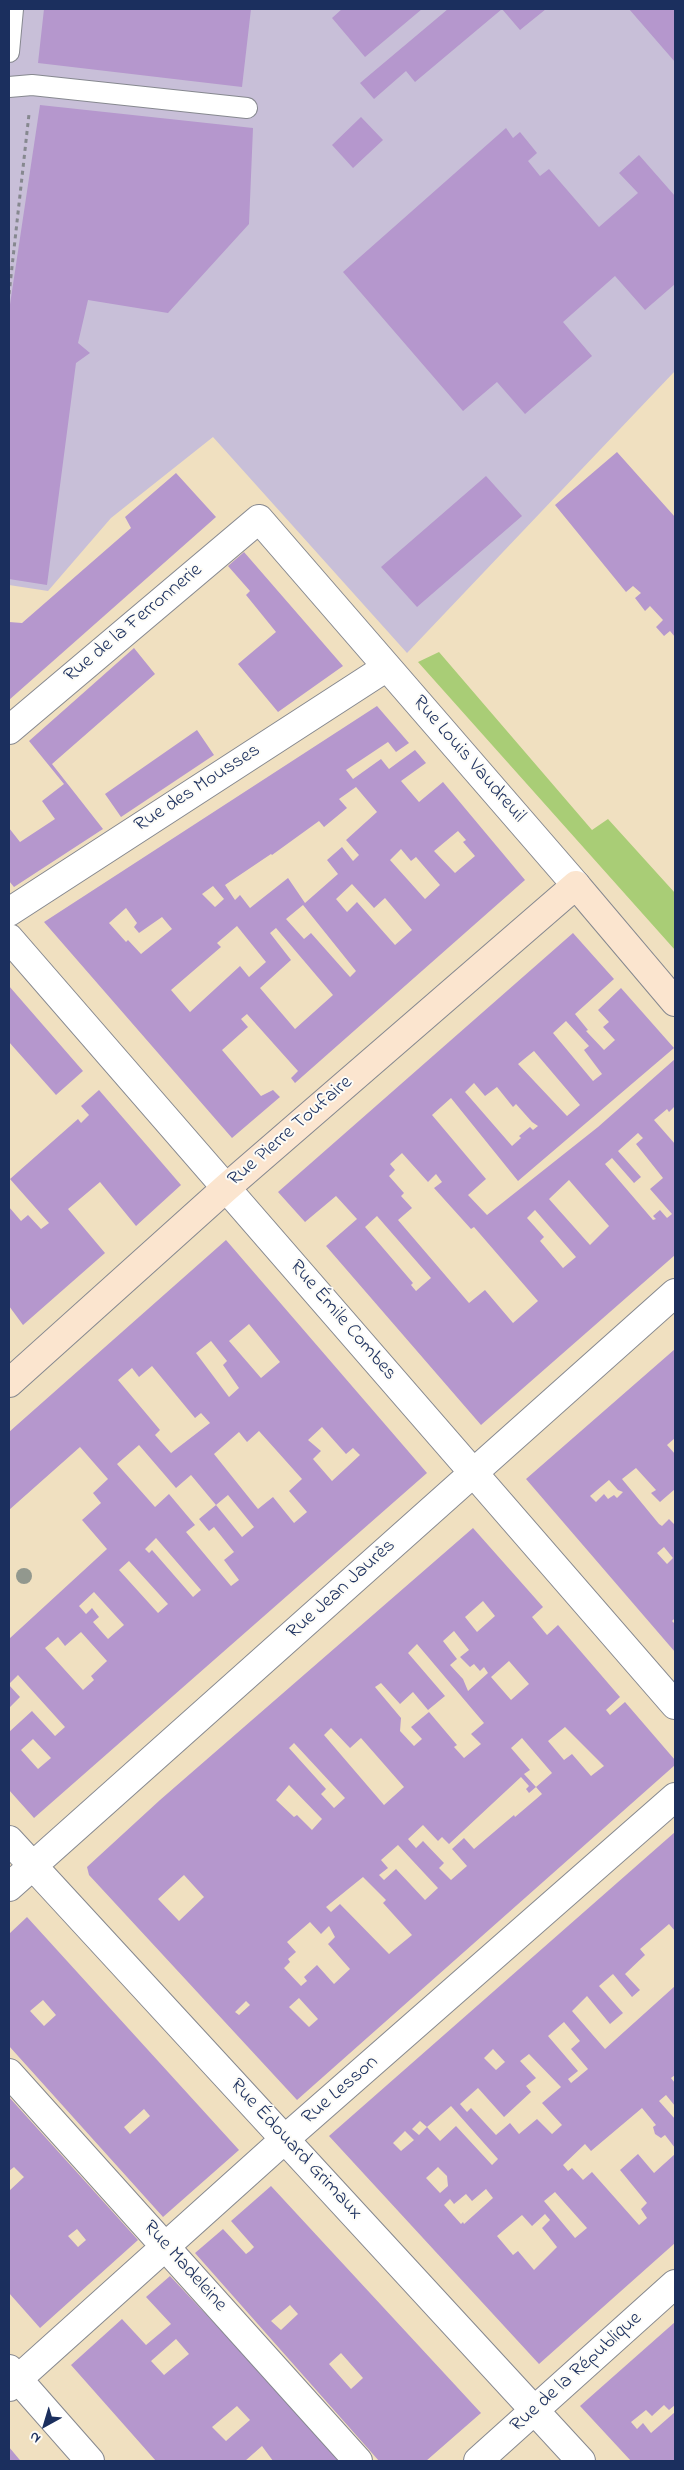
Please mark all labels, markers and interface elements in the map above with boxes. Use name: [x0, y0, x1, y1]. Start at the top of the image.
street label: Rue de la Ferronnerie: [60, 559, 208, 689]
street label: Rue Louis Vaudreuil: [406, 691, 530, 829]
street label: Rue des Mousses: [131, 739, 265, 839]
street label: Rue Pierre Toufaire: [224, 1071, 358, 1193]
street label: Rue Émile Combes: [283, 1256, 401, 1386]
street label: Rue Jean Jaurès: [283, 1535, 401, 1645]
street label: Rue Lesson: [298, 2051, 384, 2131]
street label: Rue Édouard Grimaux: [224, 2075, 366, 2225]
street label: Rue Madeleine: [137, 2217, 231, 2317]
street label: Rue de la République: [506, 2308, 648, 2438]
north arrow: [20, 2400, 70, 2450]
text: N: [25, 2426, 46, 2448]

